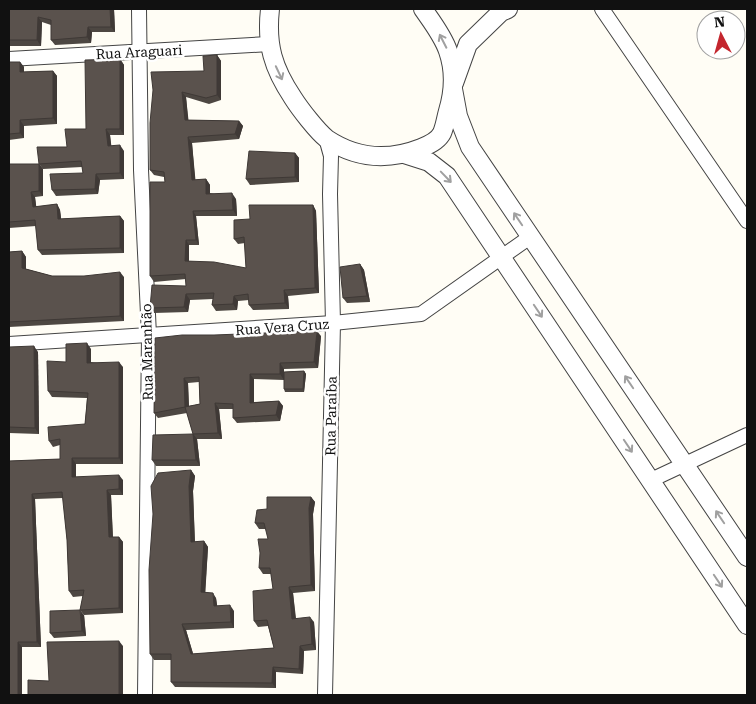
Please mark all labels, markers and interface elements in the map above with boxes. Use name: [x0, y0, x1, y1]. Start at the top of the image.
north arrow: [696, 10, 746, 60]
text: N: [713, 14, 726, 31]
one-way arrow: [438, 34, 447, 49]
street label: Rua Araguari: [95, 42, 183, 62]
one-way arrow: [275, 65, 284, 80]
one-way arrow: [440, 171, 452, 183]
one-way arrow: [513, 212, 523, 226]
street label: Rua Maranhão: [138, 303, 156, 401]
one-way arrow: [533, 303, 543, 317]
street label: Rua Vera Cruz: [235, 316, 330, 338]
one-way arrow: [624, 375, 634, 389]
street label: Rua Paraíba: [322, 376, 340, 456]
one-way arrow: [623, 439, 633, 453]
one-way arrow: [715, 510, 725, 524]
one-way arrow: [713, 574, 723, 588]

